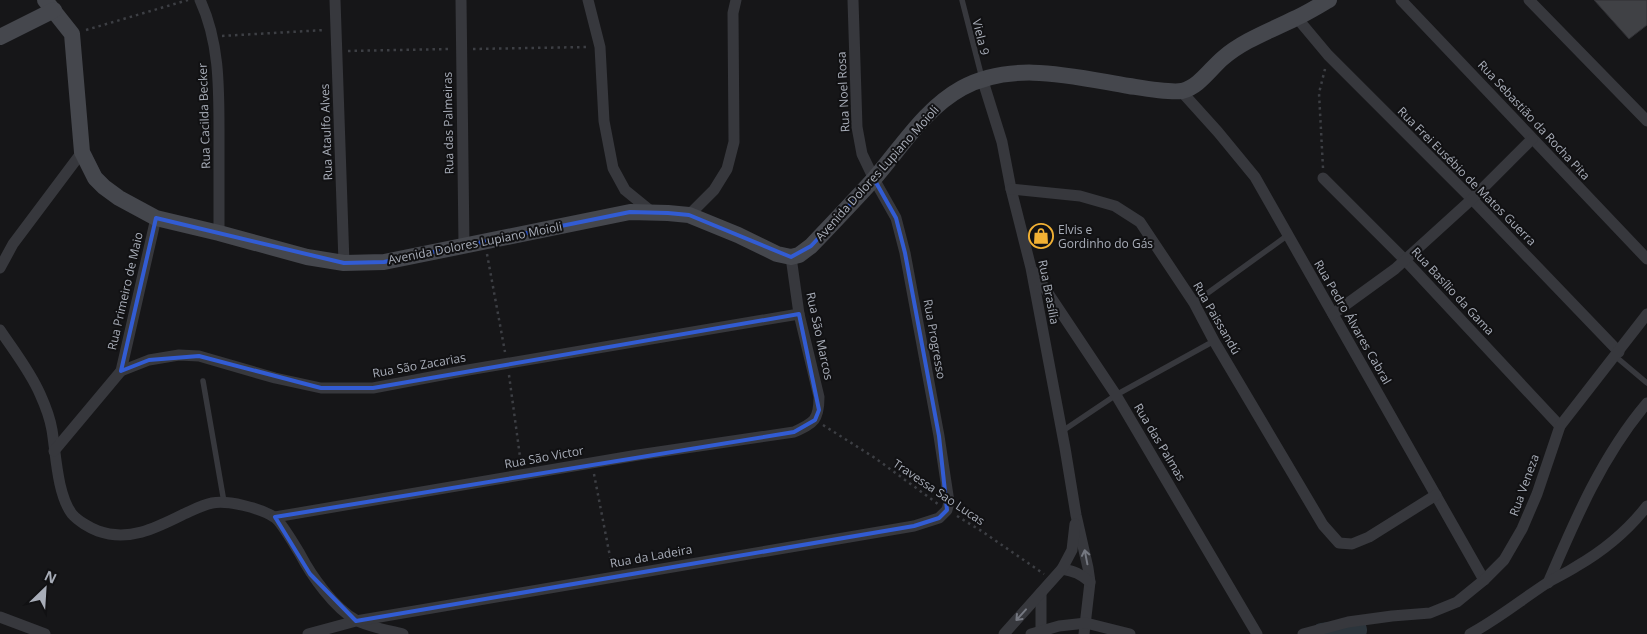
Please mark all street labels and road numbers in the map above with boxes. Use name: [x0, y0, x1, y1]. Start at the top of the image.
street label: Viela 9: [968, 17, 994, 57]
street label: Rua Noel Rosa: [832, 51, 854, 133]
street label: Rua Sebastião da Rocha Pita: [1474, 57, 1594, 183]
street label: Rua Cacilda Becker: [194, 63, 214, 169]
street label: Rua das Palmeiras: [439, 71, 457, 174]
street label: Rua Ataulfo Alves: [316, 83, 336, 181]
street label: Avenida Dolores Lupiano Moioli: [811, 101, 943, 245]
street label: Rua Frei Eusébio de Matos Guerra: [1394, 103, 1540, 249]
street label: Avenida Dolores Lupiano Moioli: [386, 218, 564, 268]
street label: Rua Primeiro de Maio: [103, 230, 147, 352]
street label: Rua Basílio da Gama: [1408, 243, 1498, 339]
street label: Rua Pedro Álvares Cabral: [1310, 257, 1396, 387]
street label: Rua Brasília: [1034, 258, 1064, 326]
street label: Rua Paissandú: [1189, 278, 1245, 358]
street label: Rua São Marcos: [802, 291, 838, 382]
street label: Rua Progresso: [920, 298, 950, 380]
street label: Rua São Zacarias: [371, 348, 467, 382]
street label: Rua das Palmas: [1130, 400, 1190, 484]
street label: Rua São Victor: [503, 442, 585, 472]
street label: Rua Veneza: [1505, 452, 1543, 518]
street label: Travessa Sao Lucas: [890, 455, 989, 529]
street label: Rua da Ladeira: [609, 540, 693, 572]

